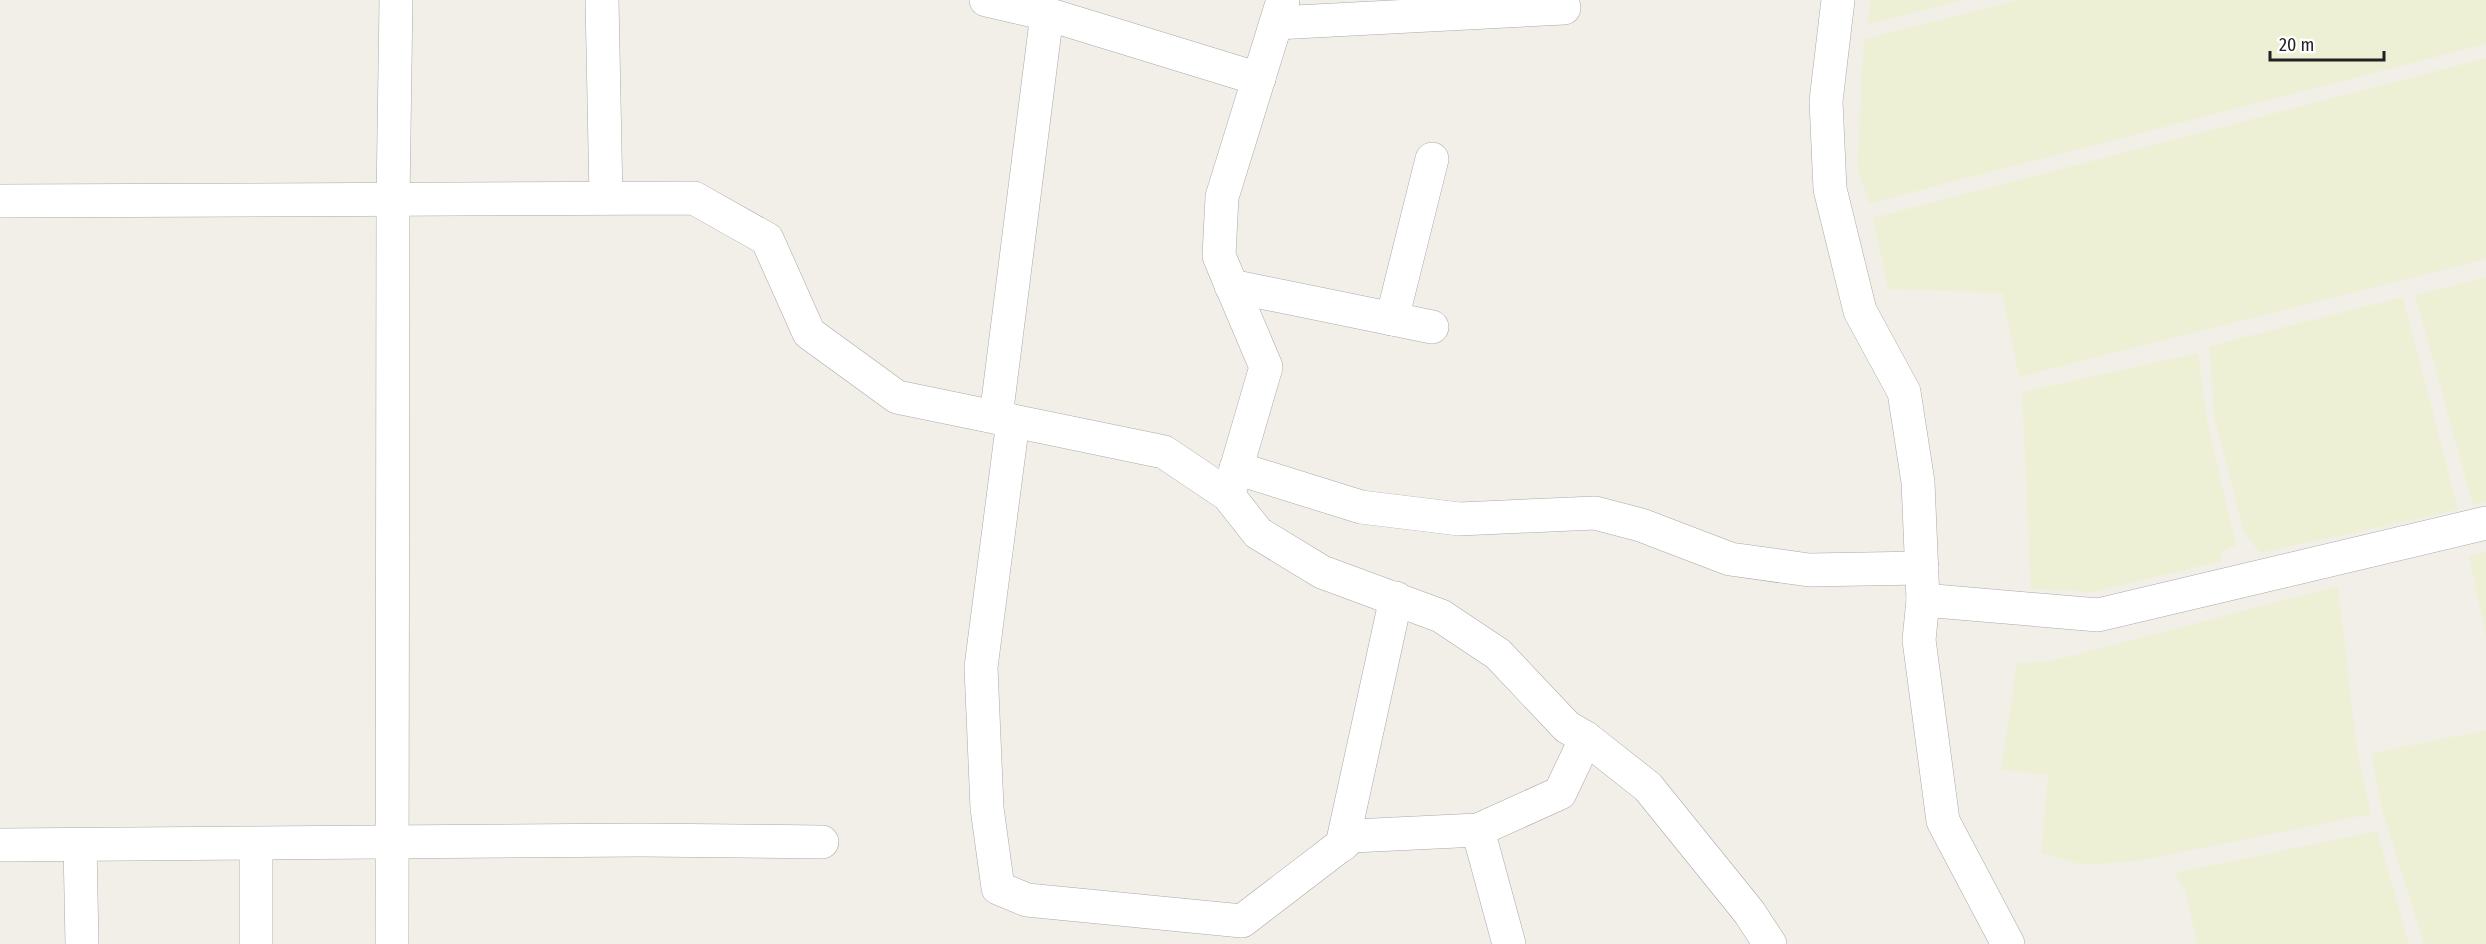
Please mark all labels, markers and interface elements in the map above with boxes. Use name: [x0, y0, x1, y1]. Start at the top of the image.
scale bar: [2270, 24, 2384, 62]
text: 20 m: [2279, 34, 2314, 56]

